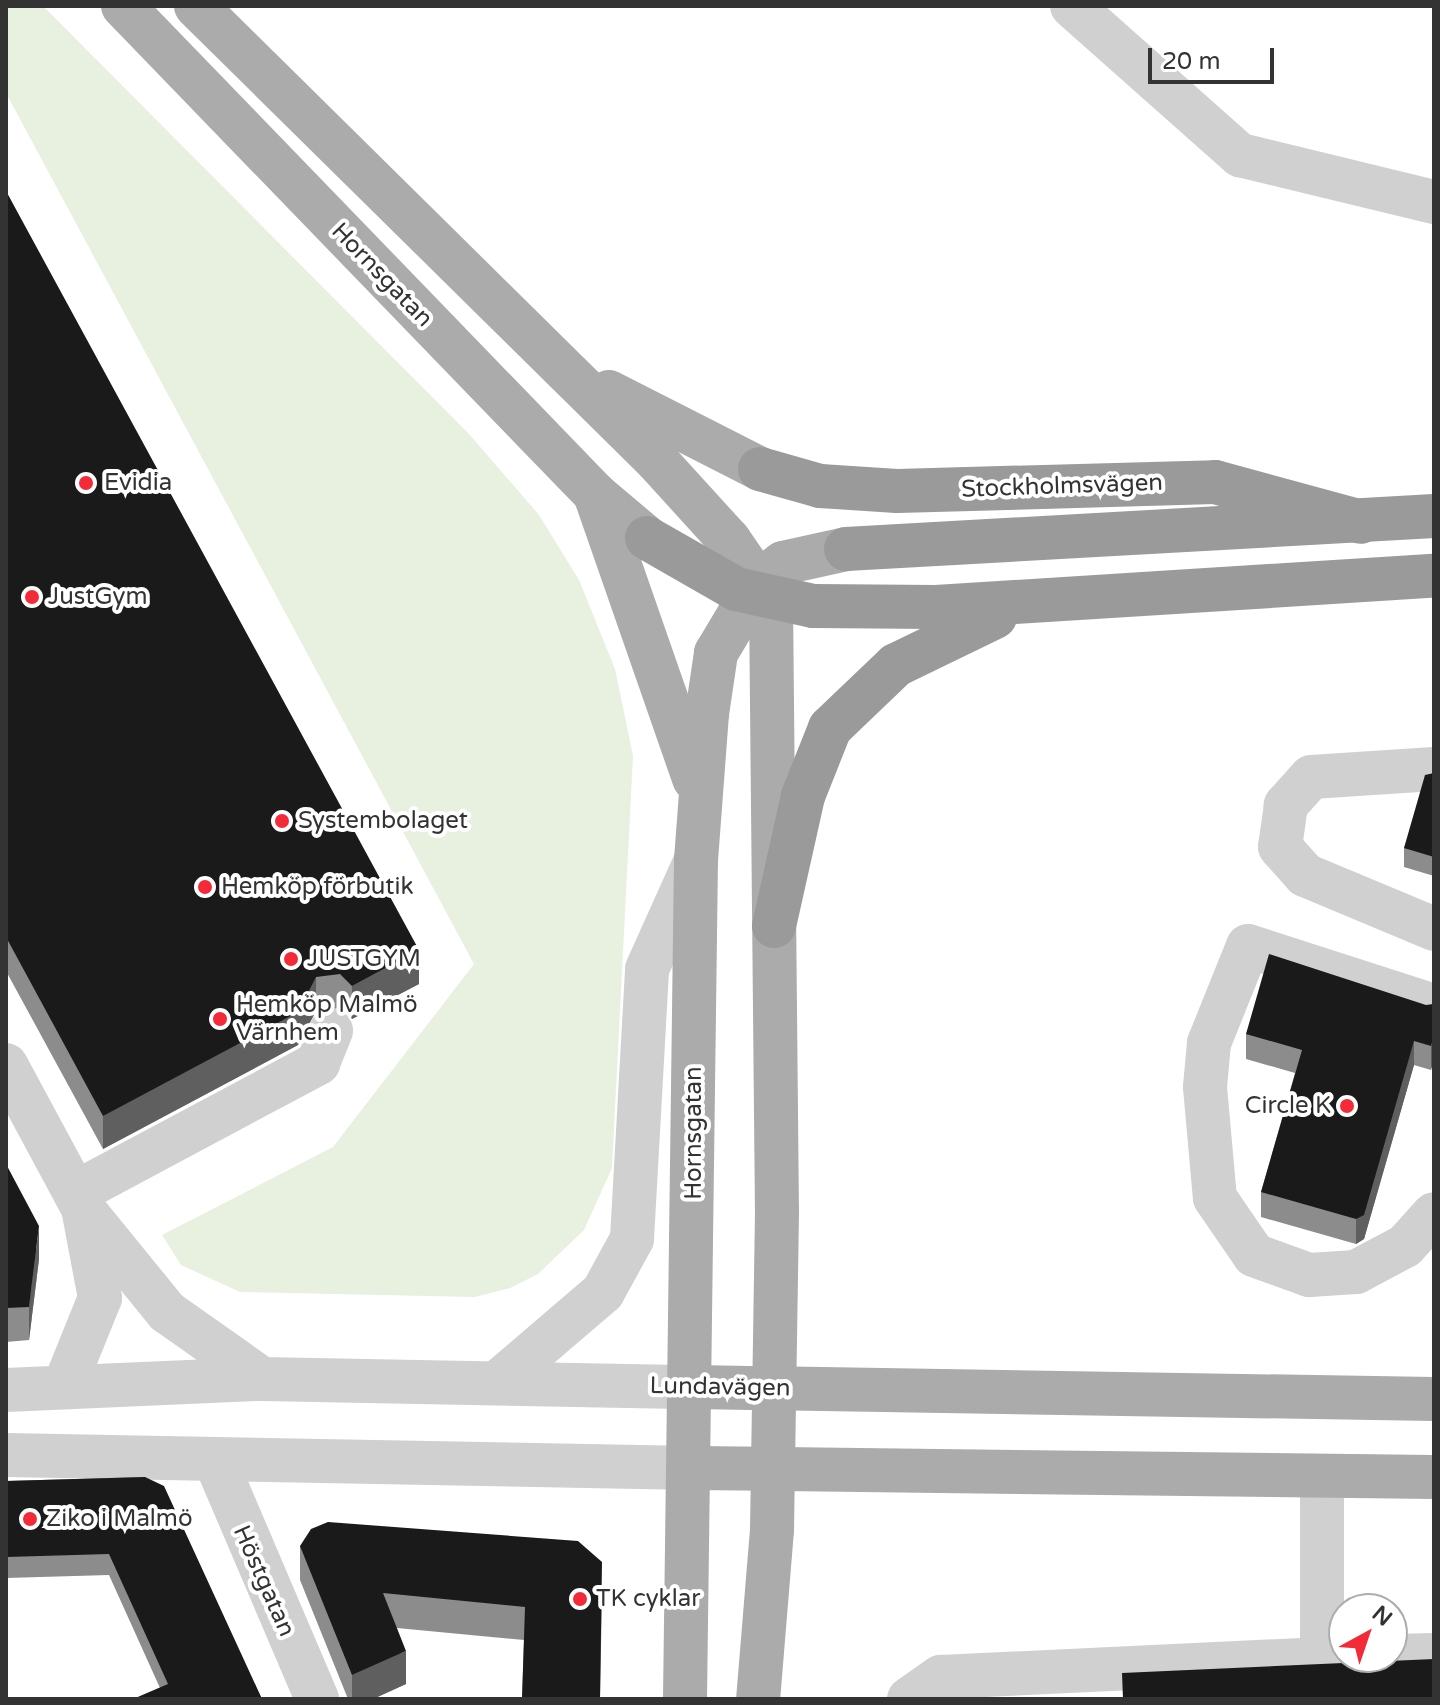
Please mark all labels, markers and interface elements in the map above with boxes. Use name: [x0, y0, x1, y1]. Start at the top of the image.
scale bar: [1152, 32, 1278, 82]
text: 20 m: [1162, 47, 1220, 76]
street label: Hornsgatan: [325, 217, 439, 333]
street label: Stockholmsvägen: [961, 468, 1163, 504]
place label: Evidia: [104, 469, 172, 497]
marker: Evidia: [75, 472, 97, 494]
place label: JustGym: [48, 583, 147, 611]
marker: JustGym: [23, 588, 41, 606]
place label: Systembolaget: [298, 807, 468, 835]
marker: Systembolaget: [273, 812, 291, 830]
place label: Hemköp förbutik: [221, 873, 413, 901]
marker: Hemköp förbutik: [196, 878, 214, 896]
place label: JUSTGYM: [307, 945, 421, 973]
marker: JUSTGYM: [282, 950, 300, 968]
place label: Hemköp Malmö Värnhem: [236, 991, 418, 1047]
marker: Hemköp Malmö Värnhem: [211, 1010, 229, 1028]
street label: Hornsgatan: [680, 1066, 708, 1200]
place label: Circle K: [1245, 1092, 1331, 1120]
marker: Circle K: [1338, 1097, 1356, 1115]
street label: Lundavägen: [649, 1371, 791, 1403]
place label: Ziko i Malmö: [46, 1505, 192, 1533]
marker: Ziko i Malmö: [21, 1510, 39, 1528]
street label: Höstgatan: [227, 1521, 301, 1641]
place label: TK cyklar: [596, 1585, 700, 1613]
marker: TK cyklar: [571, 1590, 589, 1608]
north arrow: [1328, 1593, 1408, 1673]
text: N: [1367, 1601, 1397, 1632]

